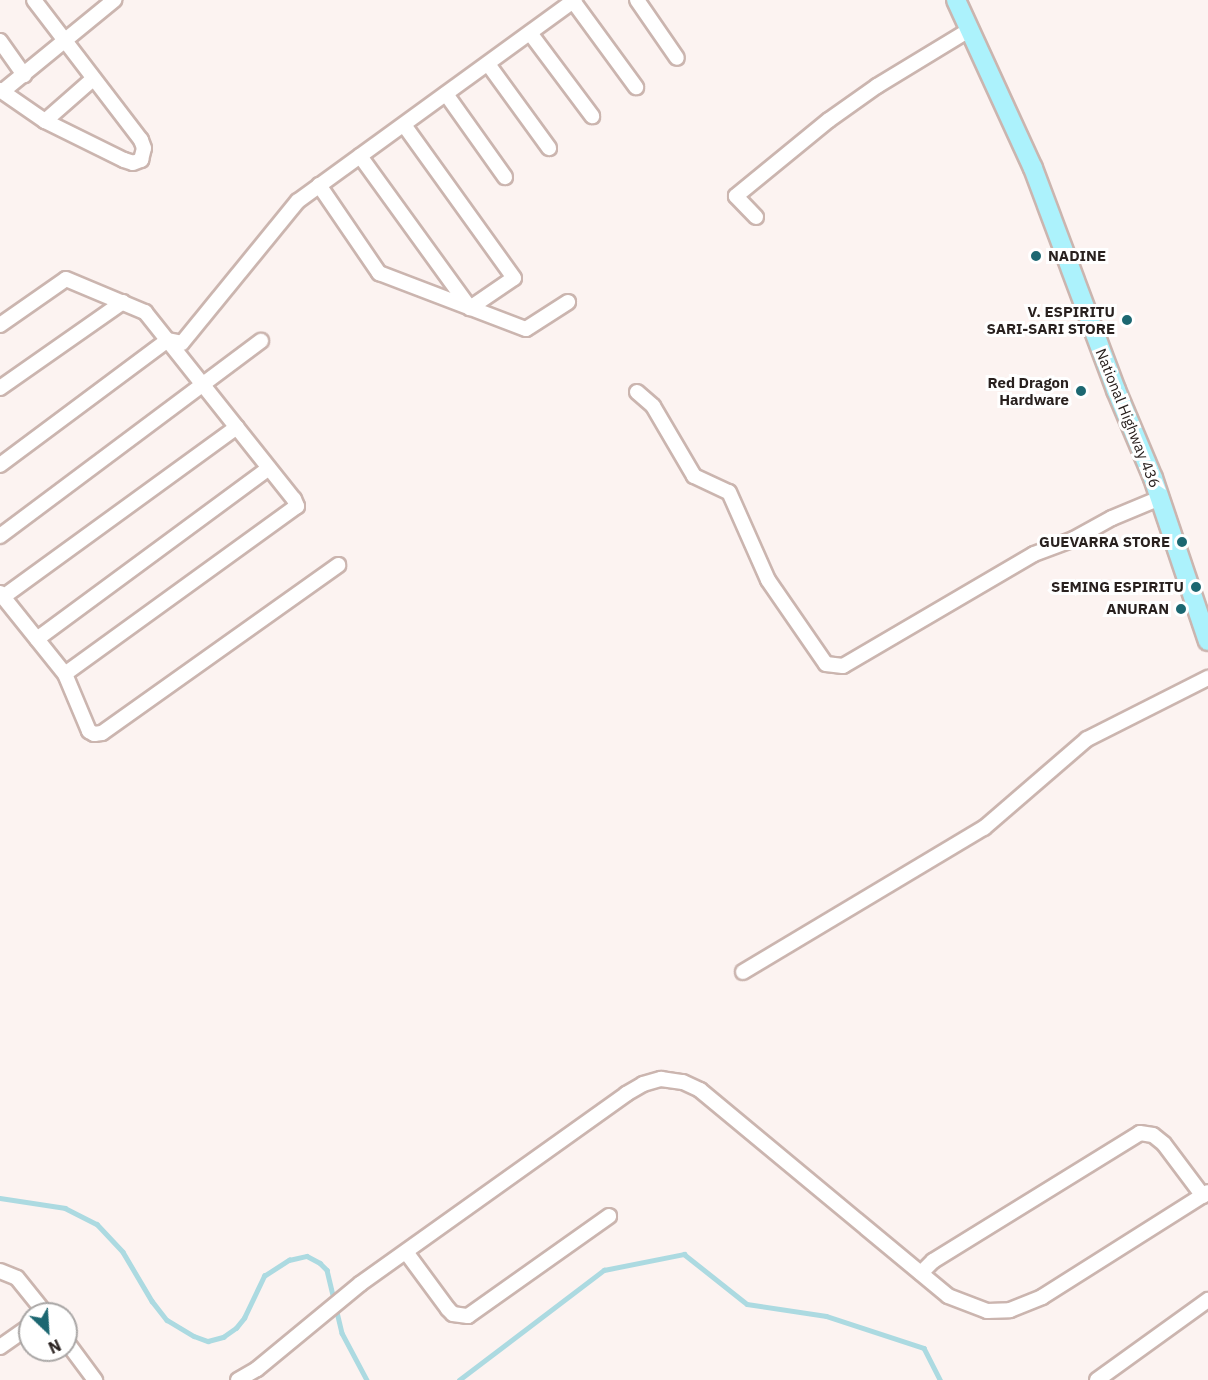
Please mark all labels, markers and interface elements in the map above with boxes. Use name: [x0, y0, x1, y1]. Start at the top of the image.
place label: NADINE: [1048, 247, 1106, 265]
marker: NADINE: [1029, 249, 1043, 263]
place label: V. ESPIRITU SARI-SARI STORE: [986, 302, 1115, 337]
marker: V. ESPIRITU SARI-SARI STORE: [1120, 313, 1134, 327]
street label: National Highway 436: [1092, 346, 1164, 490]
place label: Red Dragon Hardware: [988, 373, 1069, 408]
marker: Red Dragon Hardware: [1074, 384, 1088, 398]
place label: GUEVARRA STORE: [1039, 533, 1170, 551]
marker: GUEVARRA STORE: [1175, 535, 1189, 549]
place label: SEMING ESPIRITU: [1051, 578, 1184, 596]
marker: SEMING ESPIRITU: [1189, 580, 1203, 594]
place label: ANURAN: [1106, 600, 1169, 618]
marker: ANURAN: [1174, 602, 1188, 616]
north arrow: [18, 1302, 78, 1362]
text: N: [45, 1335, 64, 1358]

